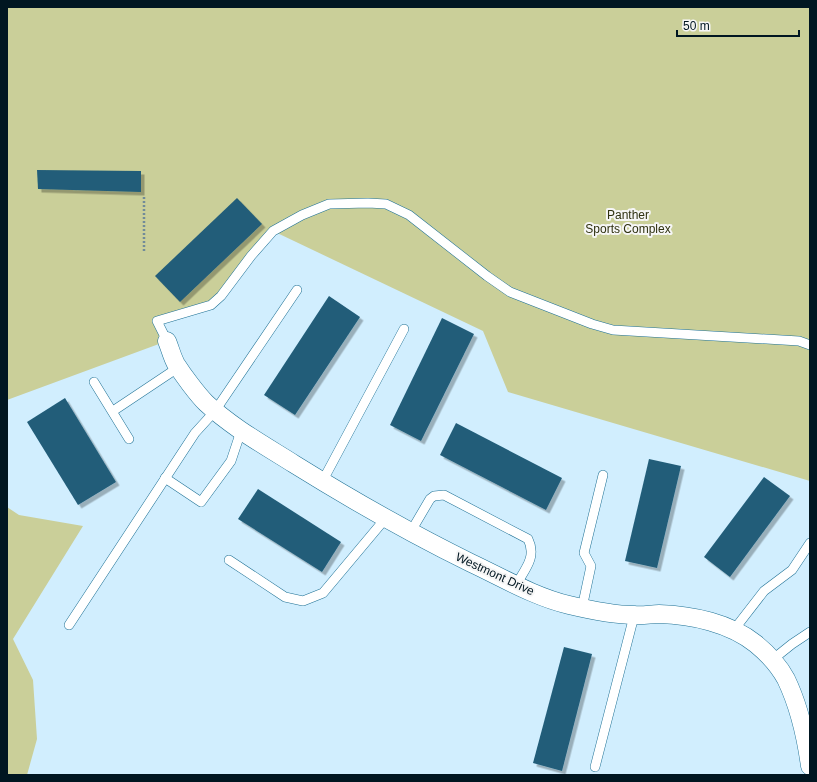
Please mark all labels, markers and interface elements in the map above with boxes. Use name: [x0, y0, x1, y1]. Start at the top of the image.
scale bar: [677, 12, 799, 38]
text: 50 m: [683, 19, 710, 33]
park label: Panther Sports Complex: [585, 208, 671, 236]
street label: Westmont Drive: [453, 550, 537, 598]

